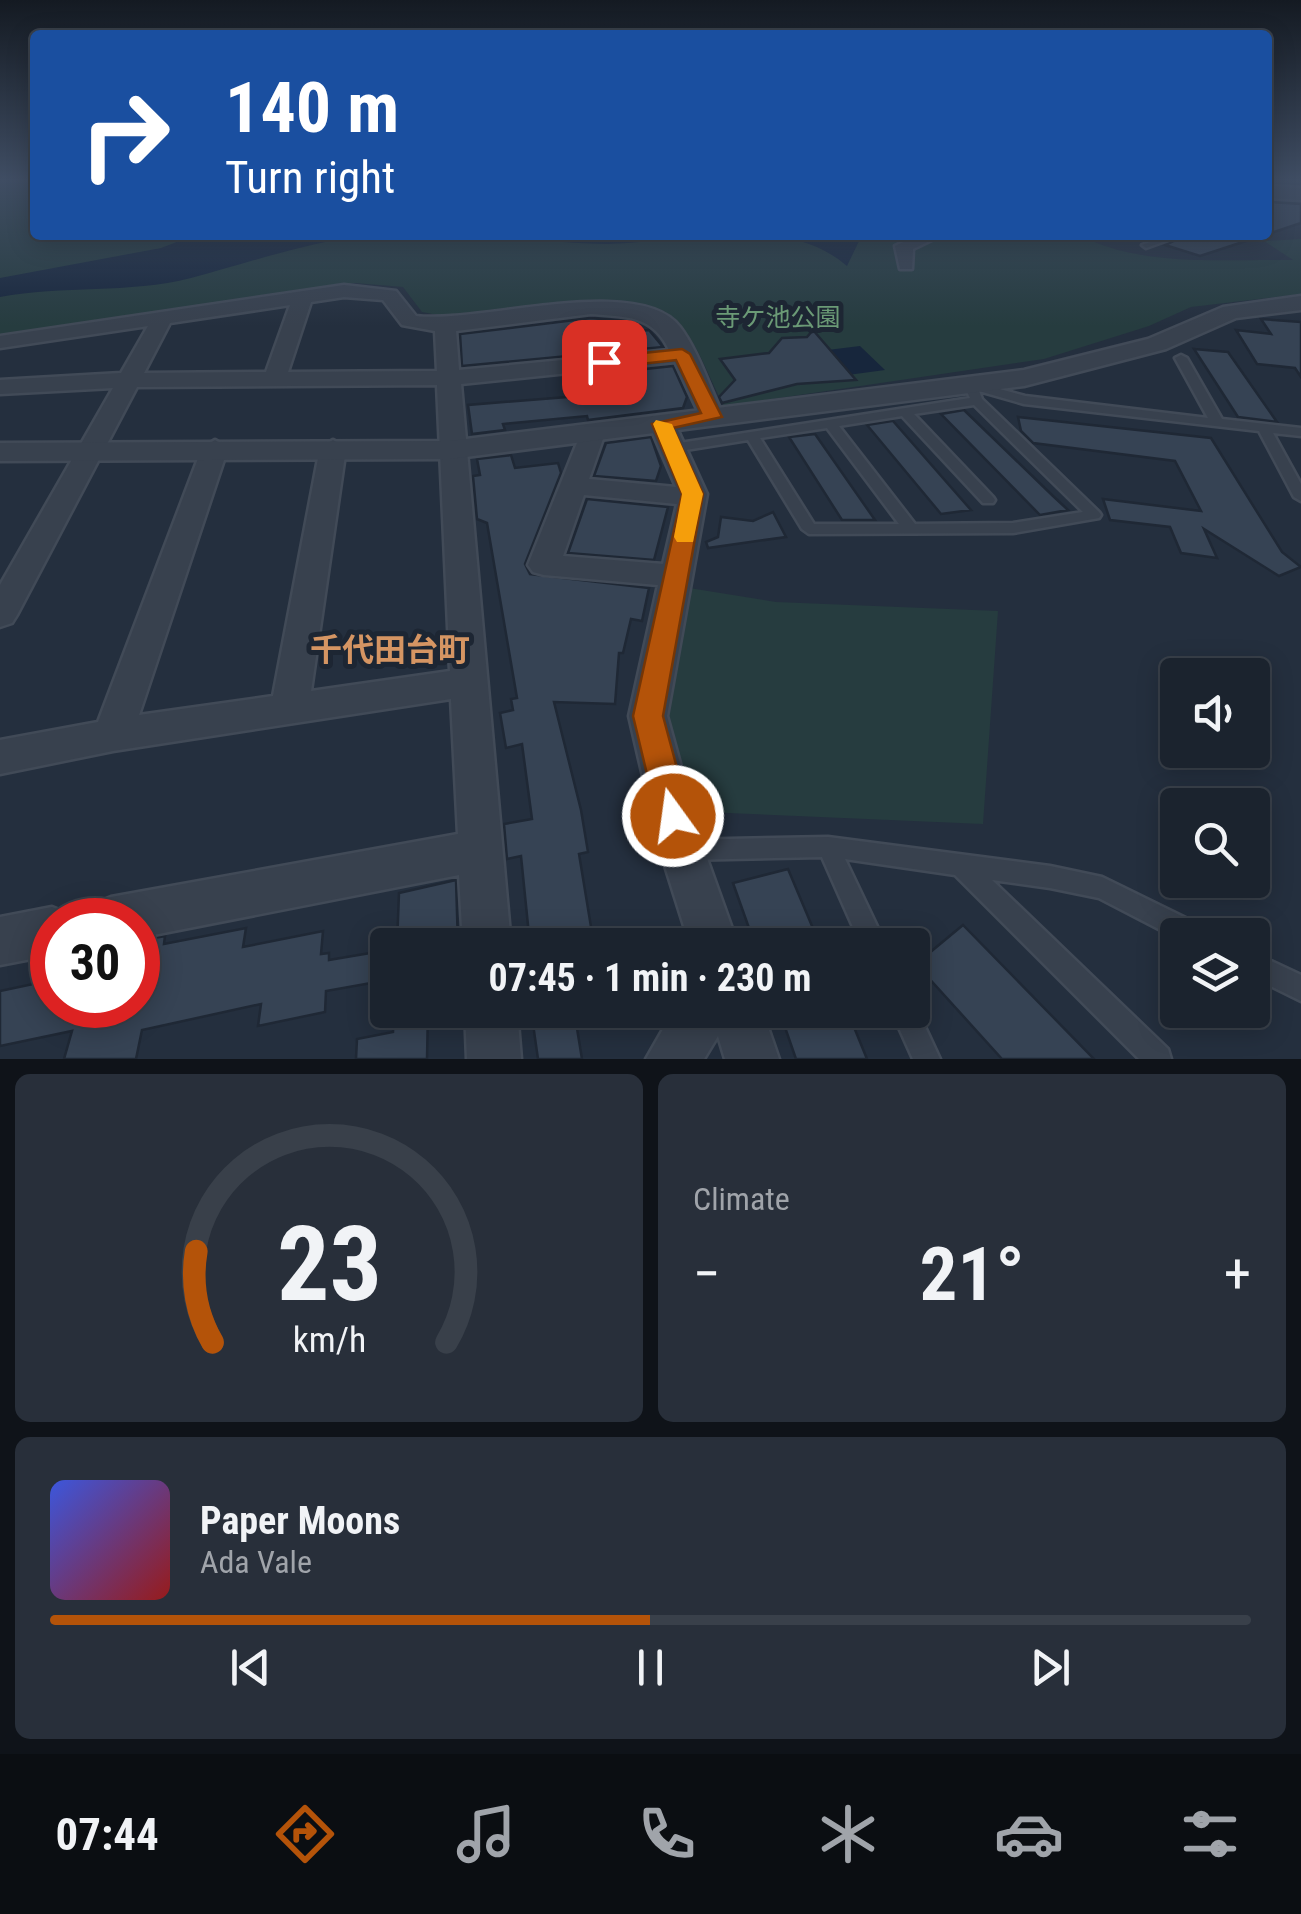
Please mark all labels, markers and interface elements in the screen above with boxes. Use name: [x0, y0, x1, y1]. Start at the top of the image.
text: 140 m: [225, 67, 399, 149]
icon: right: [60, 70, 190, 200]
text: Turn right: [225, 151, 395, 204]
park label: 寺ケ池公園: [715, 303, 841, 332]
pin: [562, 320, 647, 405]
icon: arrive: [577, 335, 632, 390]
district label: 千代田台町: [310, 631, 470, 669]
map controls: [1160, 658, 1270, 1028]
button: sound: [1160, 658, 1270, 768]
position arrow: [621, 764, 725, 868]
button: search: [1160, 788, 1270, 898]
speed limit sign: 30: [30, 898, 160, 1028]
button: layers: [1160, 918, 1270, 1028]
text: 07:45 · 1 min · 230 m: [489, 956, 811, 1000]
text: Climate: [693, 1180, 790, 1218]
text: 23: [276, 1204, 382, 1325]
text: 21°: [920, 1230, 1025, 1318]
text: −: [693, 1242, 721, 1306]
text: +: [1224, 1242, 1251, 1306]
text: km/h: [292, 1319, 366, 1361]
text: Paper Moons: [200, 1499, 400, 1543]
text: Ada Vale: [200, 1543, 312, 1581]
icon: previous: [223, 1640, 278, 1695]
icon: pause: [623, 1640, 678, 1695]
icon: next: [1023, 1640, 1078, 1695]
icon: directions: [270, 1799, 340, 1869]
icon: music: [451, 1799, 521, 1869]
icon: phone: [632, 1799, 702, 1869]
icon: climate: [813, 1799, 883, 1869]
icon: car: [994, 1799, 1064, 1869]
icon: filters: [1175, 1799, 1245, 1869]
text: 07:44: [56, 1808, 159, 1861]

